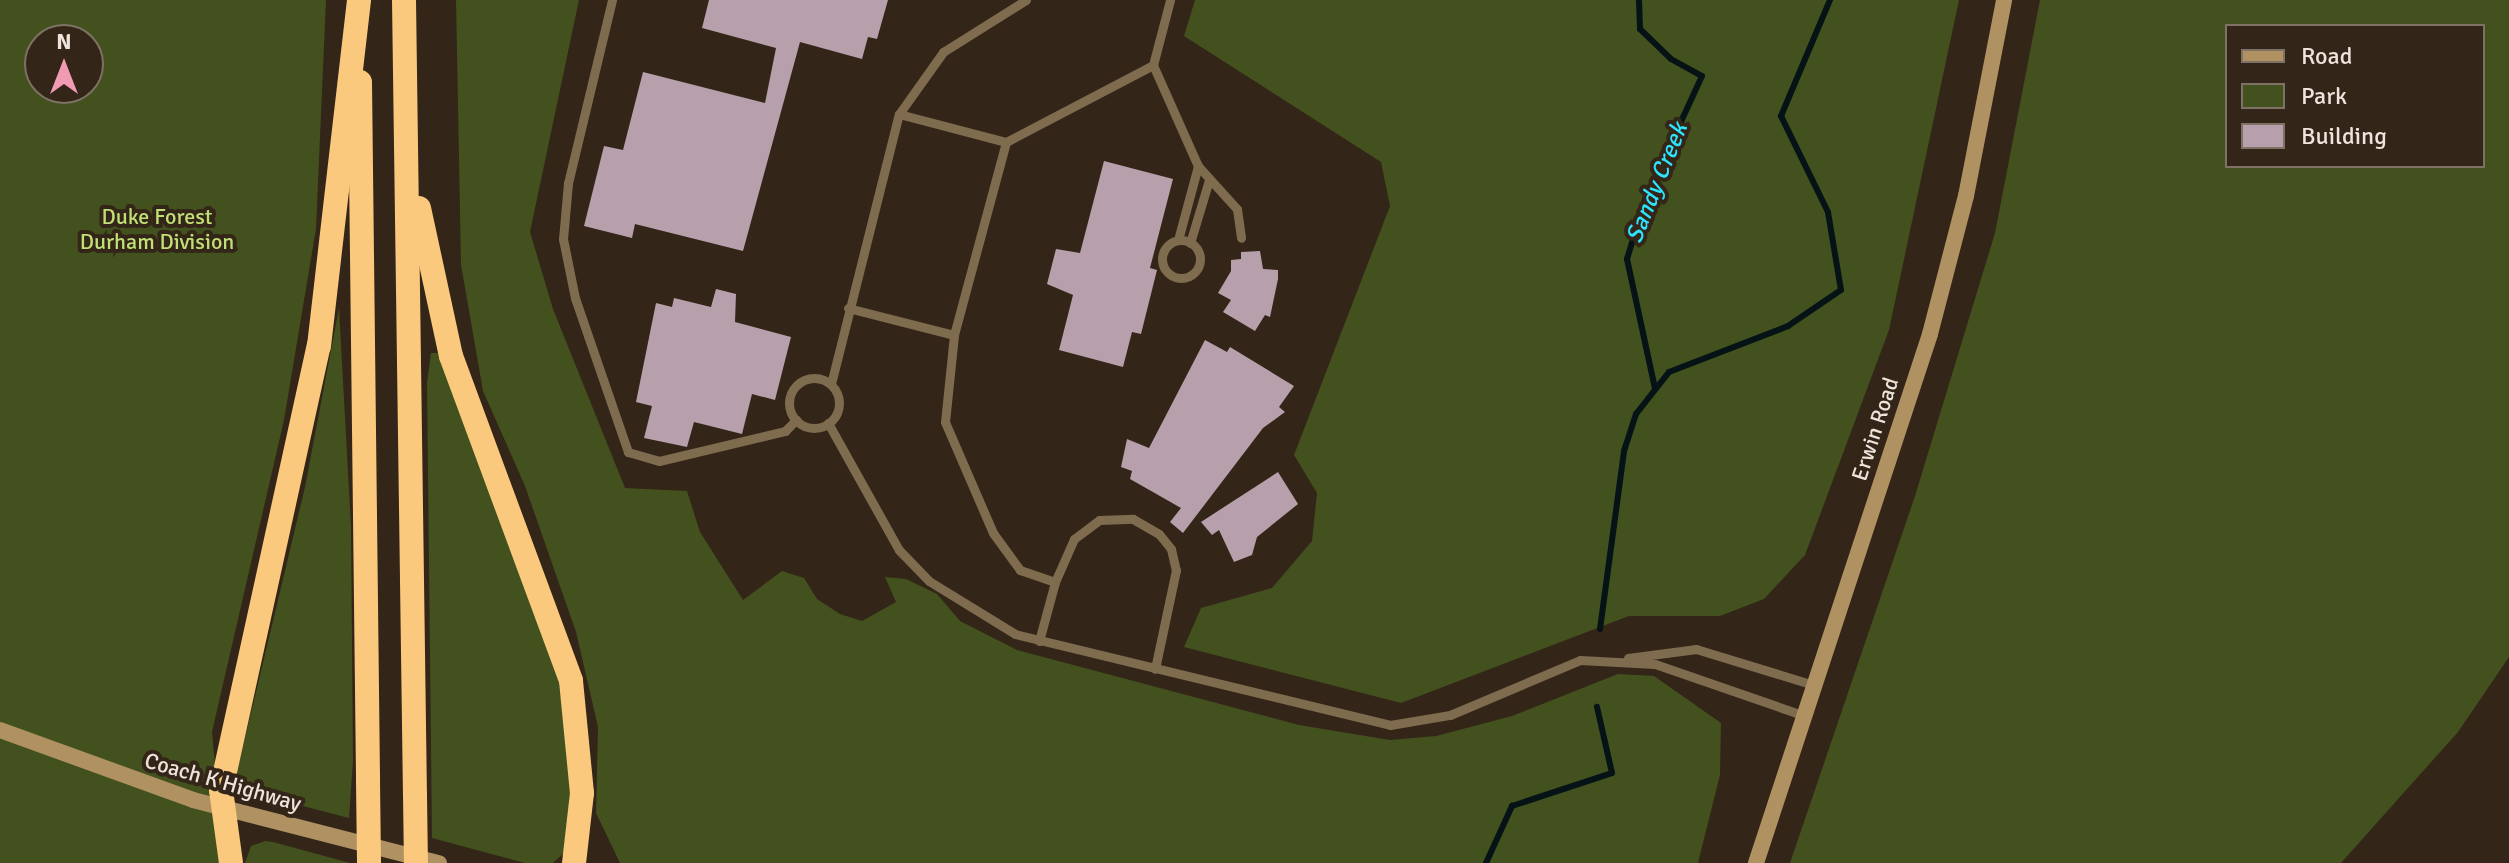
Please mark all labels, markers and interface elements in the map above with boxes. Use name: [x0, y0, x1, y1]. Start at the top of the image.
north arrow: [24, 24, 104, 104]
legend: [2225, 24, 2485, 168]
text: N: [56, 28, 72, 55]
text: Road: [2301, 41, 2352, 71]
text: Park: [2301, 81, 2347, 111]
water label: Sandy Creek: [1620, 119, 1694, 247]
text: Building: [2301, 121, 2387, 151]
park label: Duke Forest Durham Division: [80, 203, 234, 254]
street label: Erwin Road: [1846, 374, 1904, 484]
street label: Coach K Highway: [142, 747, 304, 817]

